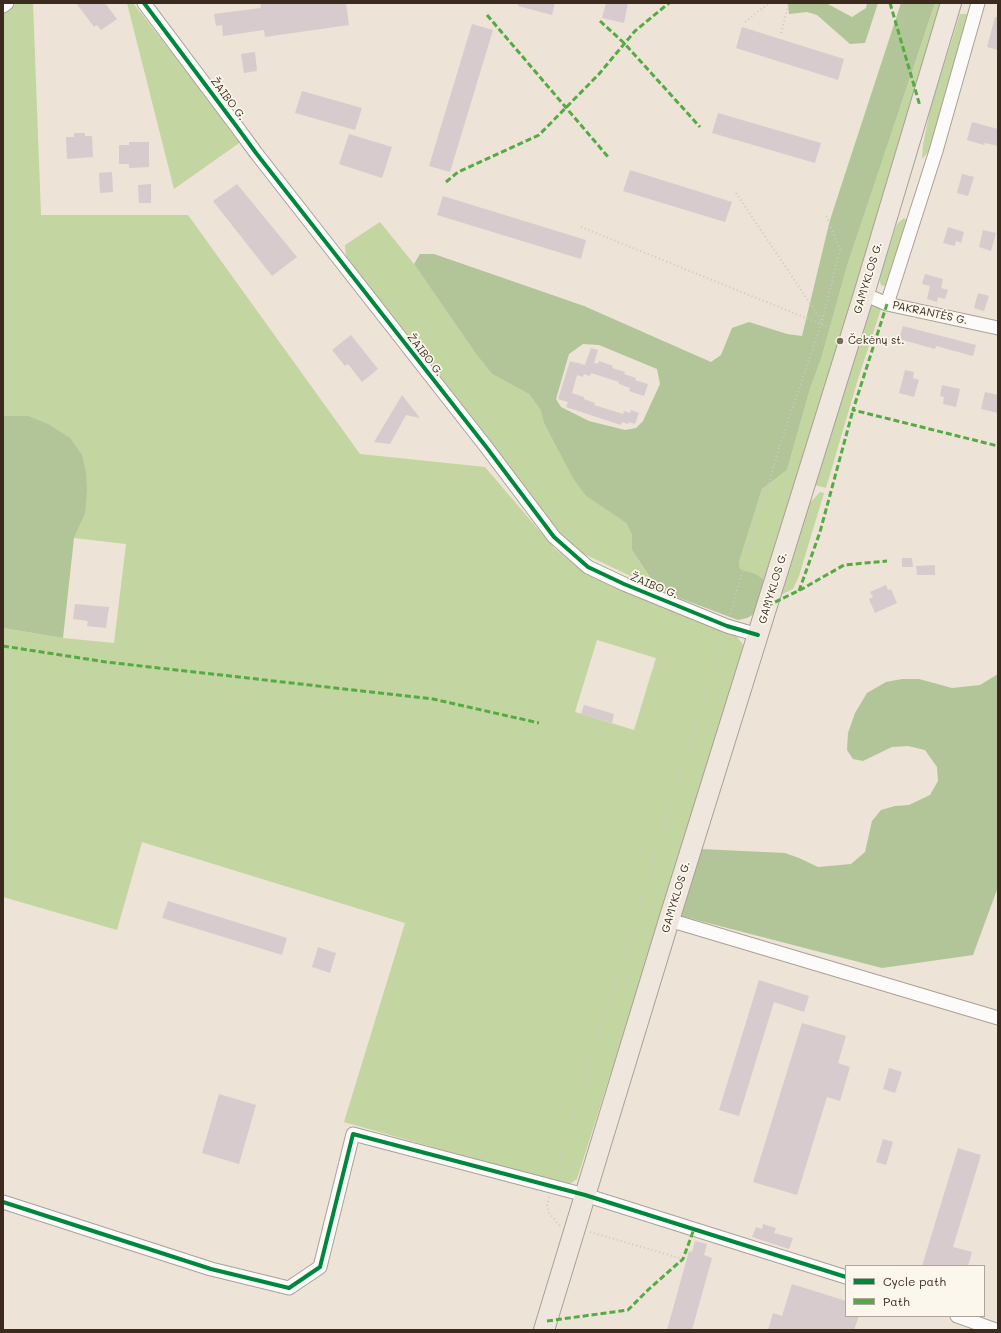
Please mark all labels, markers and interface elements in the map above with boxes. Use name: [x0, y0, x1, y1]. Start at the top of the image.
street label: ŽAIBO G.: [208, 75, 248, 123]
street label: GAMYKLOS G.: [851, 241, 885, 315]
street label: PAKRANTĖS G.: [891, 299, 969, 327]
street label: ŽAIBO G.: [404, 331, 446, 379]
place label: Čekėnų st.: [848, 334, 904, 348]
marker: Čekėnų st.: [835, 336, 845, 346]
street label: GAMYKLOS G.: [756, 551, 790, 625]
street label: ŽAIBO G.: [628, 570, 680, 602]
street label: GAMYKLOS G.: [659, 860, 693, 934]
legend: [845, 1265, 985, 1317]
text: Cycle path: [883, 1273, 946, 1289]
text: Path: [883, 1293, 910, 1309]

